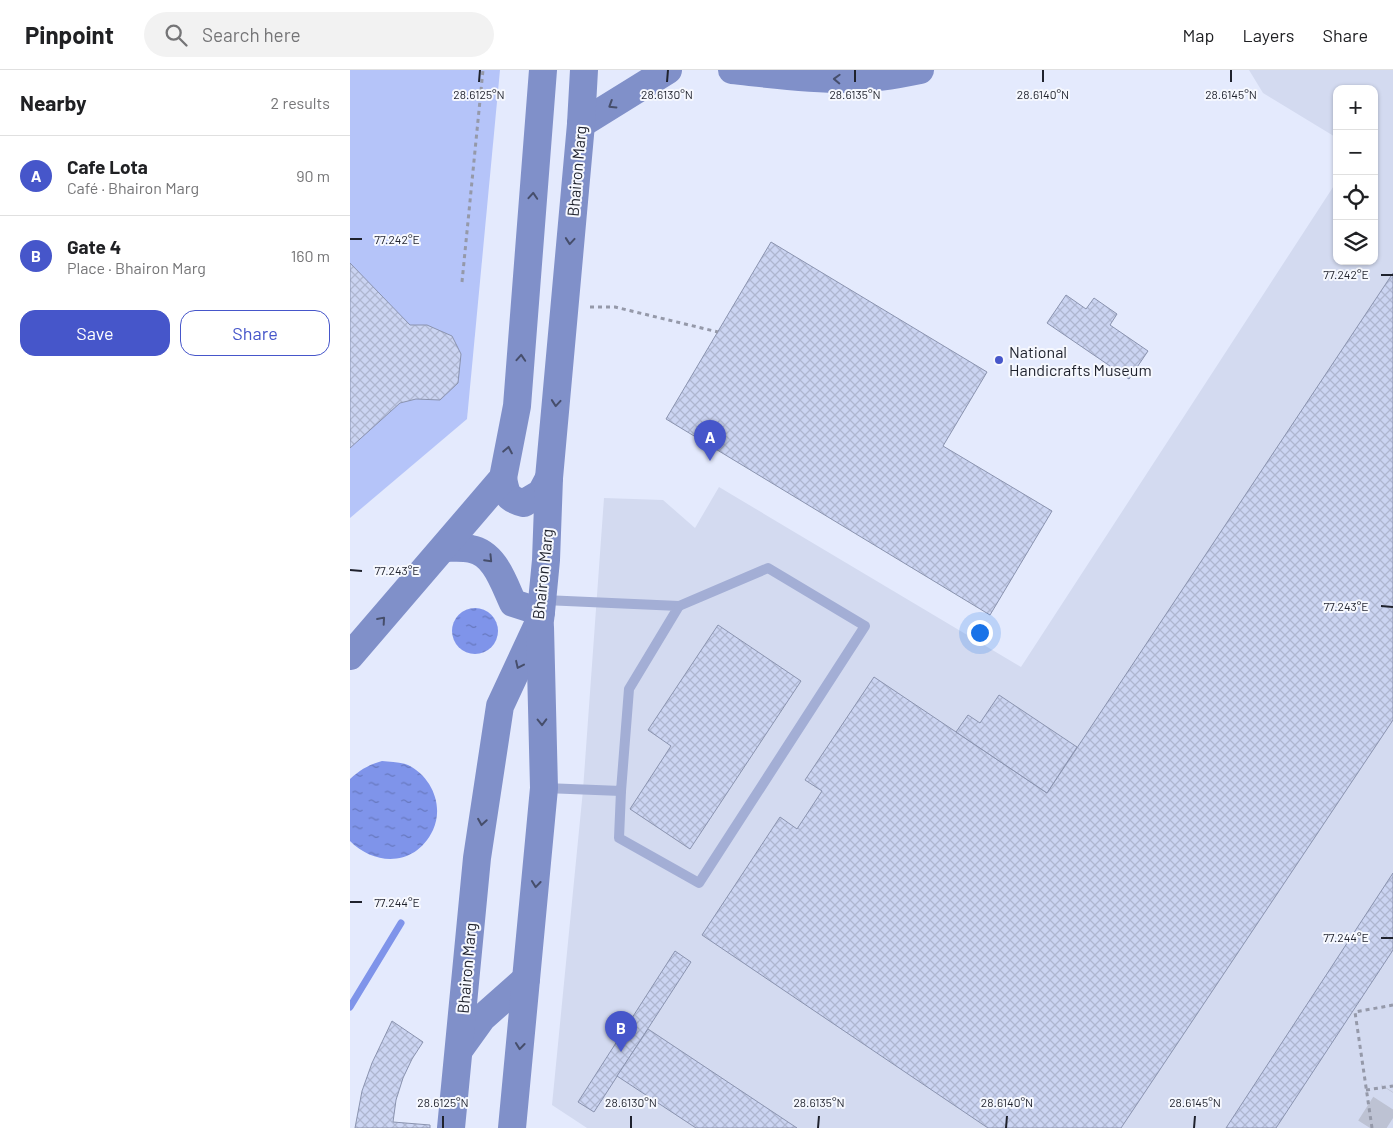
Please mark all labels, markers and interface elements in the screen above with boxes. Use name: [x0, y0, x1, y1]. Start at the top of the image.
search box: [144, 12, 494, 57]
text: Pinpoint: [25, 20, 114, 49]
icon: search: [162, 21, 190, 49]
text: Search here: [202, 23, 301, 46]
text: Map: [1182, 24, 1214, 46]
text: Layers: [1242, 24, 1295, 46]
text: Share: [1323, 24, 1368, 46]
one-way arrow: [832, 74, 840, 84]
map controls: [1333, 85, 1378, 265]
button: +: [1333, 85, 1378, 130]
text: 28.6125°N: [453, 87, 505, 101]
text: 28.6130°N: [641, 87, 693, 101]
text: 28.6135°N: [829, 87, 881, 101]
text: 28.6140°N: [1017, 87, 1069, 101]
text: 28.6145°N: [1205, 87, 1257, 101]
text: Nearby: [20, 90, 86, 115]
text: 2 results: [271, 93, 330, 112]
one-way arrow: [608, 98, 617, 108]
street label: Bhairon Marg: [563, 125, 589, 217]
button: −: [1333, 130, 1378, 175]
text: Cafe Lota: [67, 155, 148, 178]
text: A: [31, 166, 41, 185]
text: 90 m: [296, 166, 330, 185]
button: locate: [1333, 175, 1378, 220]
text: Café · Bhairon Marg: [67, 178, 199, 197]
one-way arrow: [528, 191, 539, 199]
button: layers: [1333, 220, 1378, 265]
text: 77.242°E: [374, 232, 420, 246]
text: Gate 4: [67, 235, 121, 258]
one-way arrow: [565, 237, 576, 245]
text: B: [31, 246, 41, 265]
text: 160 m: [291, 246, 330, 265]
text: Place · Bhairon Marg: [67, 258, 206, 277]
text: 77.242°E: [1323, 267, 1369, 281]
button: Save: [20, 310, 170, 356]
button: Share: [180, 310, 330, 356]
place label: National Handicrafts Museum: [1009, 342, 1152, 379]
one-way arrow: [515, 353, 526, 361]
marker: National Handicrafts Museum: [993, 354, 1005, 366]
one-way arrow: [551, 399, 562, 407]
pin: A: [694, 420, 726, 461]
one-way arrow: [503, 446, 513, 454]
street label: Bhairon Marg: [528, 528, 556, 620]
one-way arrow: [483, 554, 492, 563]
text: 77.243°E: [374, 563, 420, 577]
text: 77.243°E: [1323, 599, 1369, 613]
one-way arrow: [376, 616, 385, 625]
your location: [967, 620, 993, 646]
one-way arrow: [515, 660, 525, 669]
one-way arrow: [537, 718, 548, 726]
one-way arrow: [478, 817, 488, 826]
one-way arrow: [531, 880, 542, 888]
text: 77.244°E: [374, 895, 420, 909]
street label: Bhairon Marg: [453, 922, 479, 1014]
text: 77.244°E: [1323, 930, 1369, 944]
pin: B: [605, 1011, 637, 1052]
one-way arrow: [515, 1042, 526, 1050]
text: 28.6125°N: [417, 1095, 469, 1109]
text: 28.6130°N: [605, 1095, 657, 1109]
text: 28.6135°N: [793, 1095, 845, 1109]
text: 28.6140°N: [981, 1095, 1033, 1109]
text: 28.6145°N: [1169, 1095, 1221, 1109]

